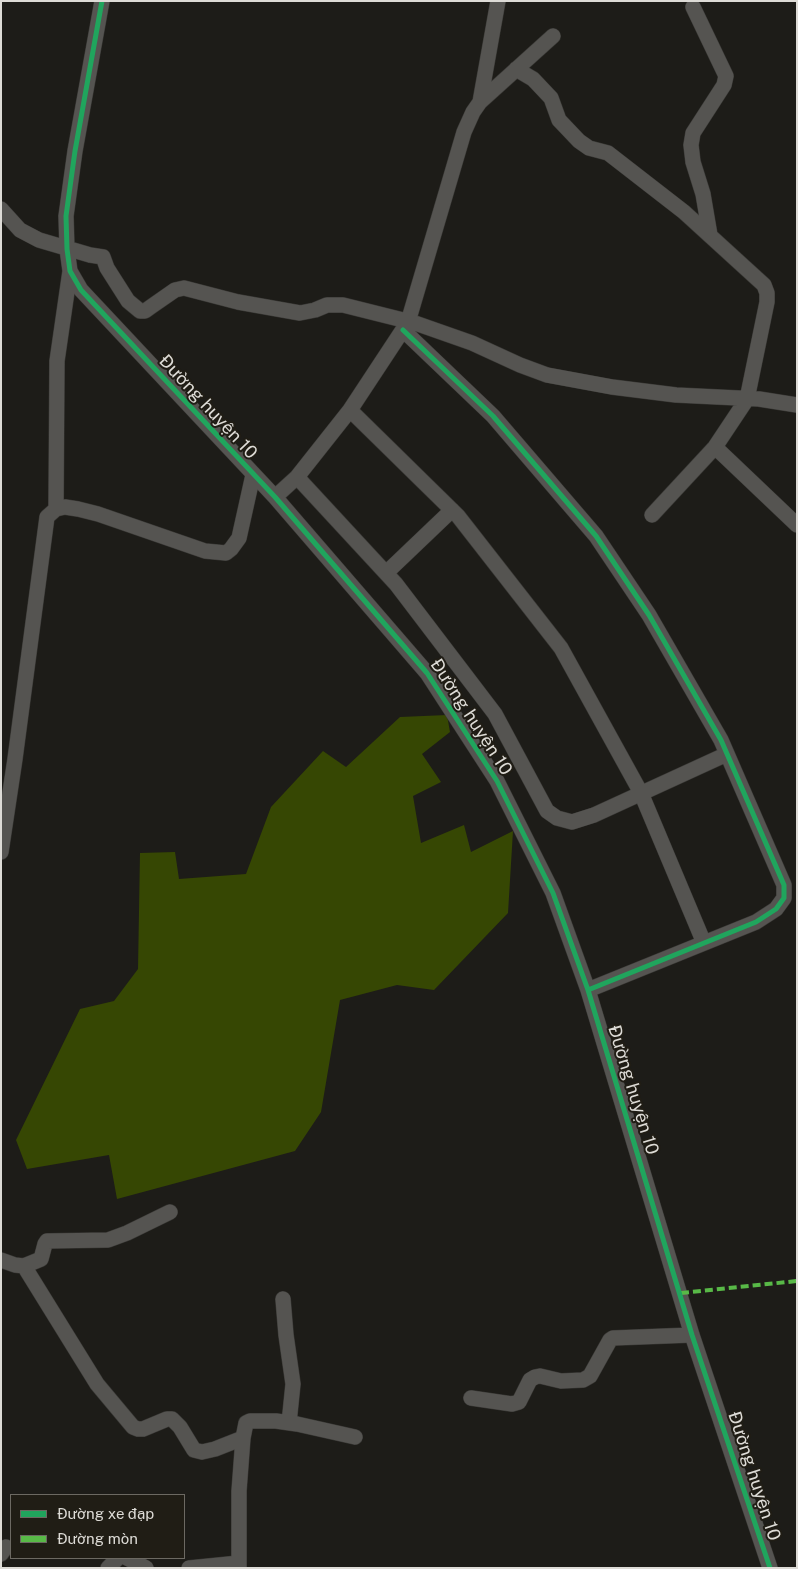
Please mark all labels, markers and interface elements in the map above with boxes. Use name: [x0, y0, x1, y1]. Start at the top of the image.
street label: Đường huyện 10: [154, 350, 262, 464]
street label: Đường huyện 10: [425, 655, 517, 779]
street label: Đường huyện 10: [603, 1023, 663, 1157]
street label: Đường huyện 10: [723, 1409, 785, 1543]
legend: [10, 1494, 185, 1559]
text: Đường xe đạp: [57, 1505, 154, 1522]
text: Đường mòn: [57, 1530, 138, 1547]

